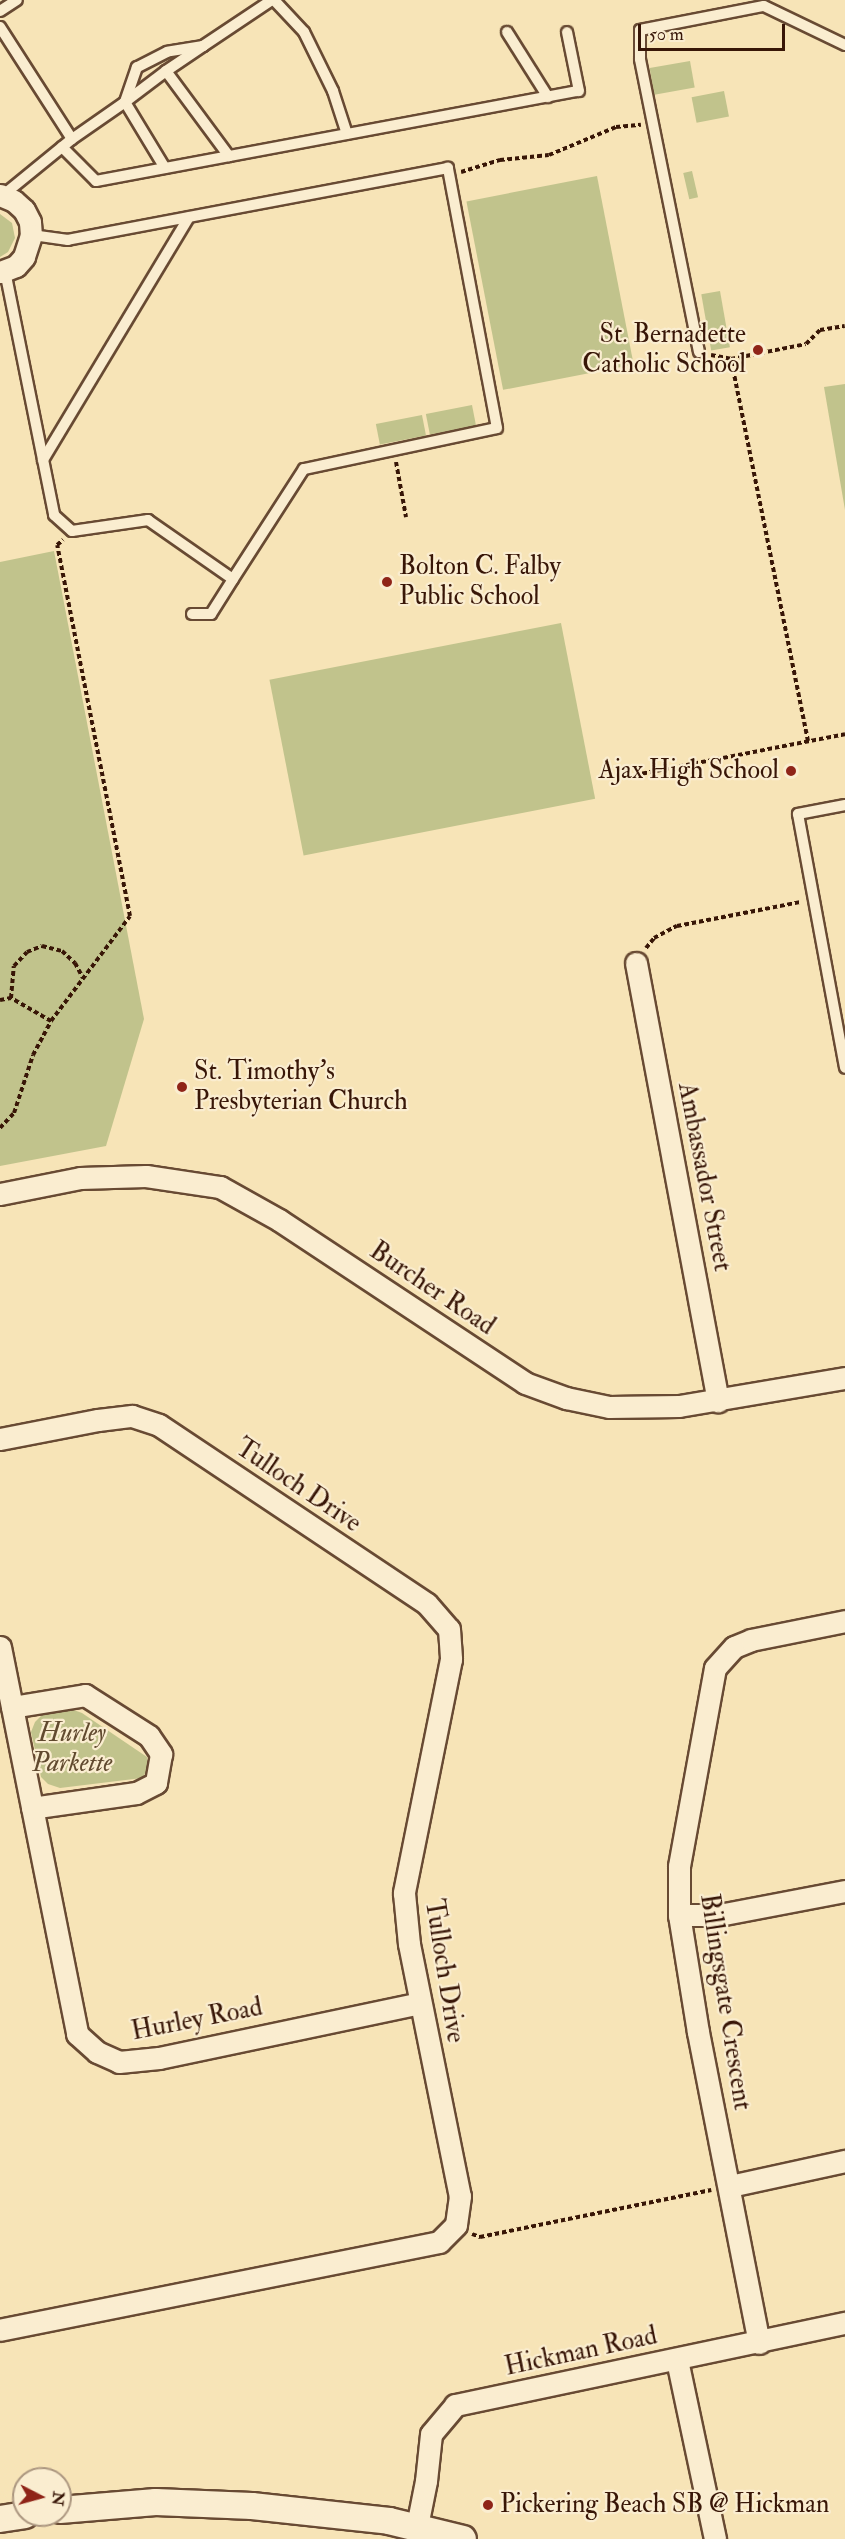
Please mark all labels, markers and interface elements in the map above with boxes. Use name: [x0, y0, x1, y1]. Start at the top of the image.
scale bar: [641, 12, 788, 50]
text: 50 m: [649, 23, 684, 46]
place label: St. Bernadette Catholic School: [582, 319, 746, 380]
marker: St. Bernadette Catholic School: [751, 343, 765, 357]
place label: Bolton C. Falby Public School: [399, 551, 561, 612]
marker: Bolton C. Falby Public School: [380, 575, 394, 589]
place label: Ajax High School: [598, 755, 779, 787]
marker: Ajax High School: [784, 764, 798, 778]
place label: St. Timothy's Presbyterian Church: [194, 1056, 408, 1118]
marker: St. Timothy's Presbyterian Church: [175, 1080, 189, 1094]
street label: Ambassador Street: [670, 1080, 738, 1274]
street label: Burcher Road: [363, 1236, 501, 1342]
street label: Tulloch Drive: [229, 1433, 367, 1539]
park label: Hurley Parkette: [32, 1718, 112, 1780]
street label: Billingsgate Crescent: [692, 1892, 758, 2112]
street label: Tulloch Drive: [417, 1897, 471, 2045]
street label: Hurley Road: [129, 1992, 265, 2048]
street label: Hickman Road: [502, 2321, 660, 2383]
north arrow: [12, 2467, 72, 2527]
place label: Pickering Beach SB @ Hickman: [500, 2489, 829, 2521]
text: N: [47, 2490, 69, 2507]
marker: Pickering Beach SB @ Hickman: [481, 2498, 495, 2512]

